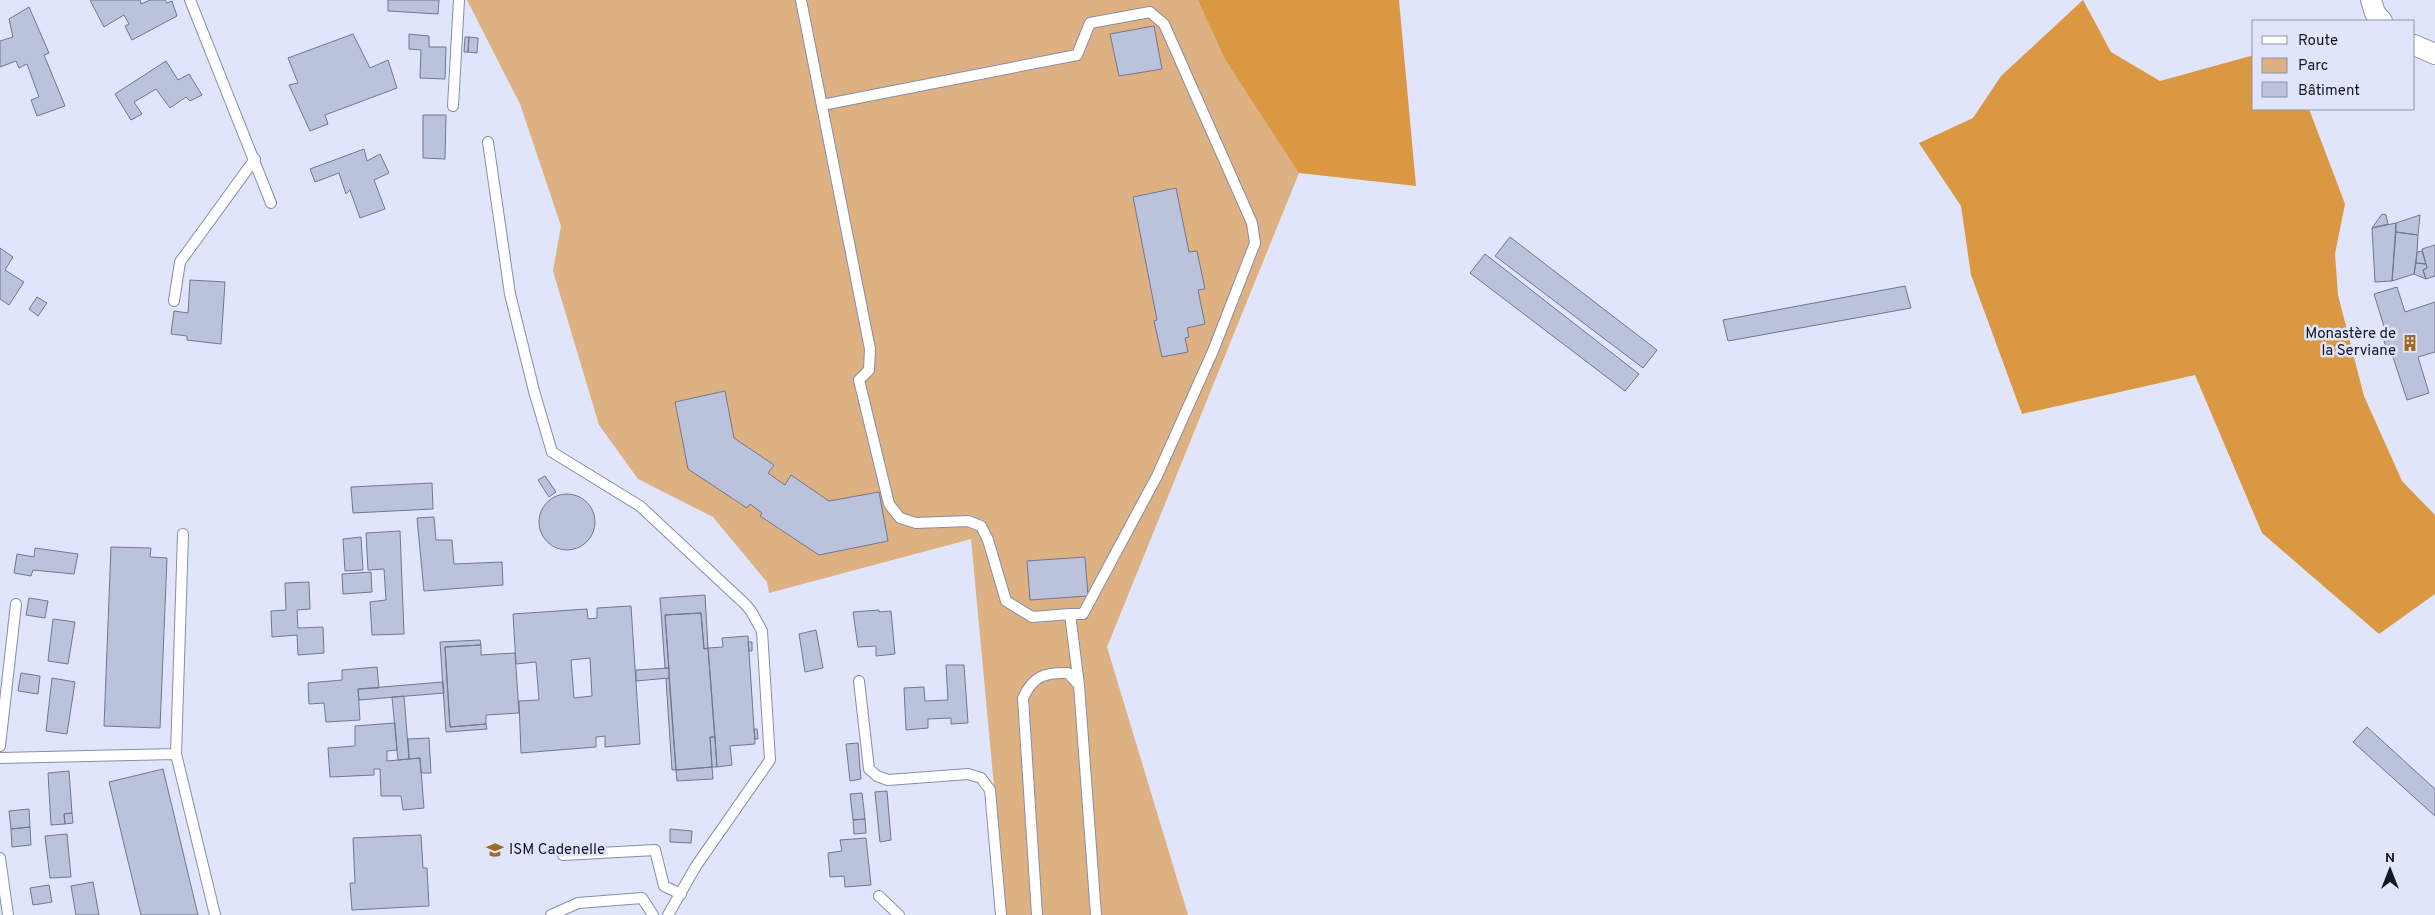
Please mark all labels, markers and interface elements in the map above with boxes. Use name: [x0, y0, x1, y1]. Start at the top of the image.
legend: [2252, 20, 2415, 110]
text: Route: [2298, 32, 2338, 51]
text: Parc: [2298, 57, 2328, 76]
text: Bâtiment: [2298, 82, 2360, 101]
place label: Monastère de la Serviane: [2305, 325, 2396, 361]
building icon: Monastère de la Serviane: [2400, 333, 2420, 353]
school or university icon: ISM Cadenelle: [485, 840, 505, 860]
place label: ISM Cadenelle: [509, 841, 605, 860]
north arrow: [2365, 845, 2415, 895]
text: N: [2385, 850, 2395, 867]

